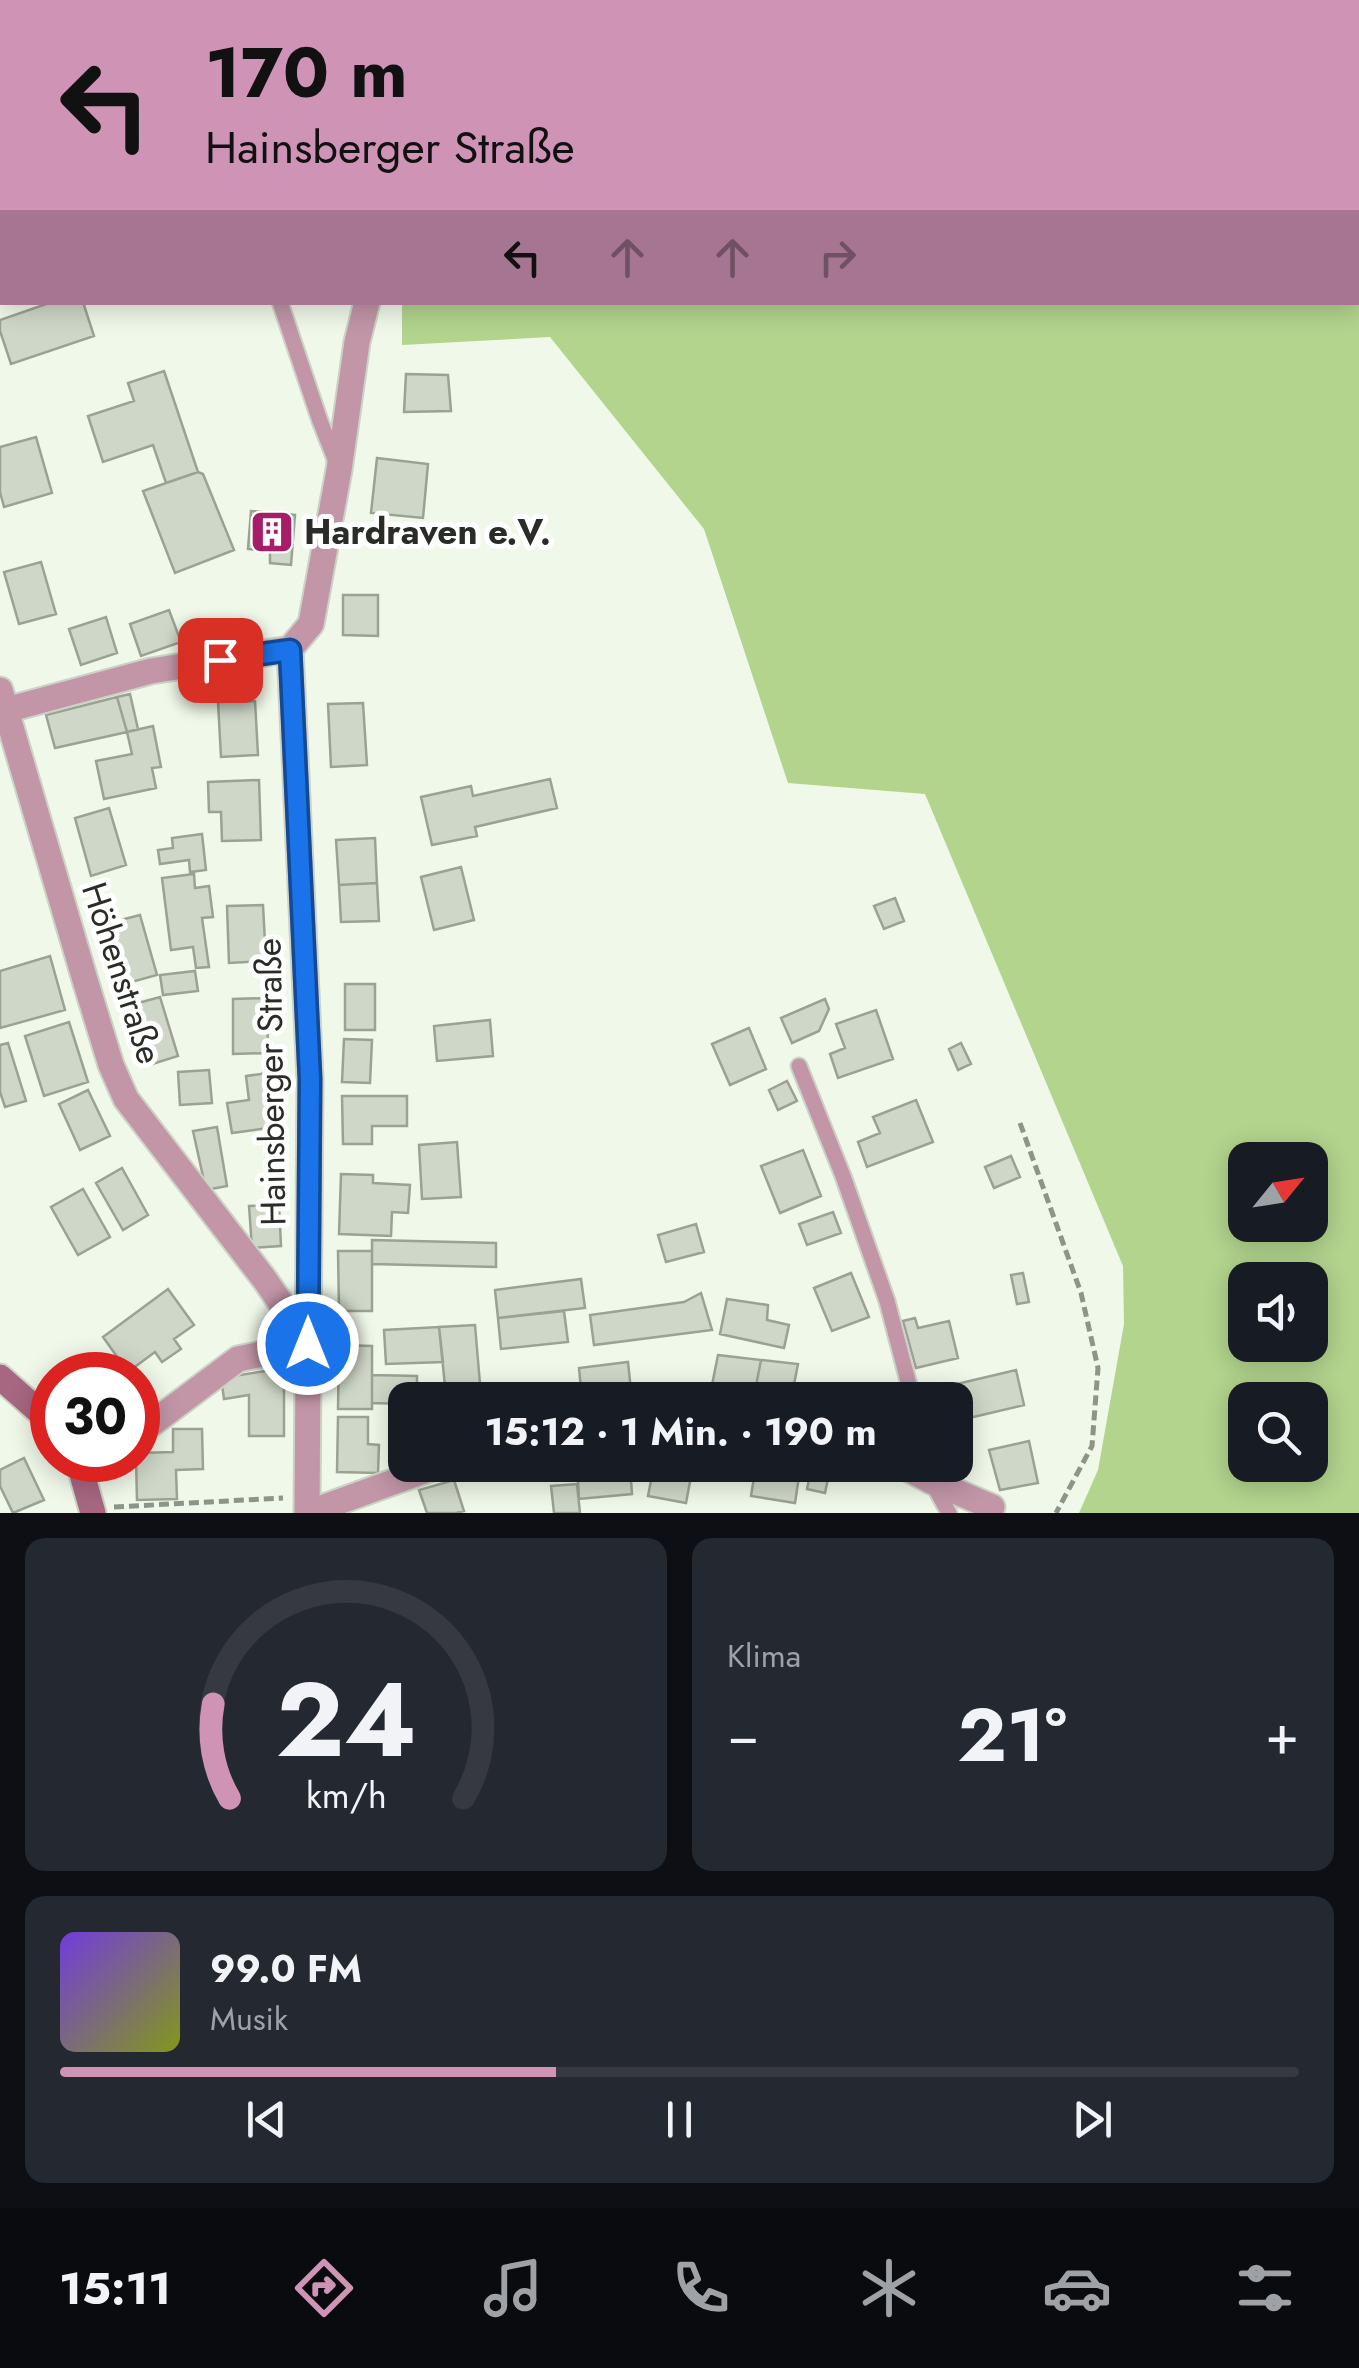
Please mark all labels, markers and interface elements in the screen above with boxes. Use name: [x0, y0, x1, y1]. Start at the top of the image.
text: 170 m: [205, 22, 408, 123]
icon: left: [40, 40, 170, 170]
text: Hainsberger Straße: [205, 115, 575, 180]
icon: left: [495, 230, 550, 285]
icon: ahead: [600, 230, 655, 285]
icon: ahead: [705, 230, 760, 285]
icon: right: [810, 230, 865, 285]
place label: Hardraven e.V.: [304, 507, 551, 557]
building icon: Hardraven e.V.: [249, 509, 295, 555]
pin: [178, 618, 263, 703]
icon: arrive: [193, 633, 248, 688]
street label: Höhenstraße: [69, 876, 175, 1070]
street label: Hainsberger Straße: [243, 938, 299, 1226]
north arrow: [1228, 1142, 1328, 1242]
map controls: [1228, 1142, 1328, 1482]
button: sound: [1228, 1262, 1328, 1362]
position arrow: [256, 1292, 360, 1396]
speed limit sign: 30: [30, 1352, 160, 1482]
button: search: [1228, 1382, 1328, 1482]
text: 15:12 · 1 Min. · 190 m: [484, 1404, 877, 1459]
text: Klima: [727, 1633, 801, 1679]
text: 24: [276, 1645, 416, 1795]
text: 21°: [957, 1681, 1067, 1789]
text: −: [727, 1695, 759, 1775]
text: +: [1265, 1695, 1299, 1775]
text: km/h: [306, 1770, 386, 1821]
text: 99.0 FM: [210, 1941, 362, 1996]
text: Musik: [210, 1996, 288, 2042]
icon: previous: [239, 2092, 294, 2147]
icon: pause: [652, 2092, 707, 2147]
icon: next: [1065, 2092, 1120, 2147]
icon: directions: [289, 2253, 359, 2323]
icon: music: [478, 2253, 548, 2323]
icon: phone: [666, 2253, 736, 2323]
icon: climate: [854, 2253, 924, 2323]
icon: car: [1042, 2253, 1112, 2323]
icon: filters: [1230, 2253, 1300, 2323]
text: 15:11: [59, 2256, 171, 2321]

